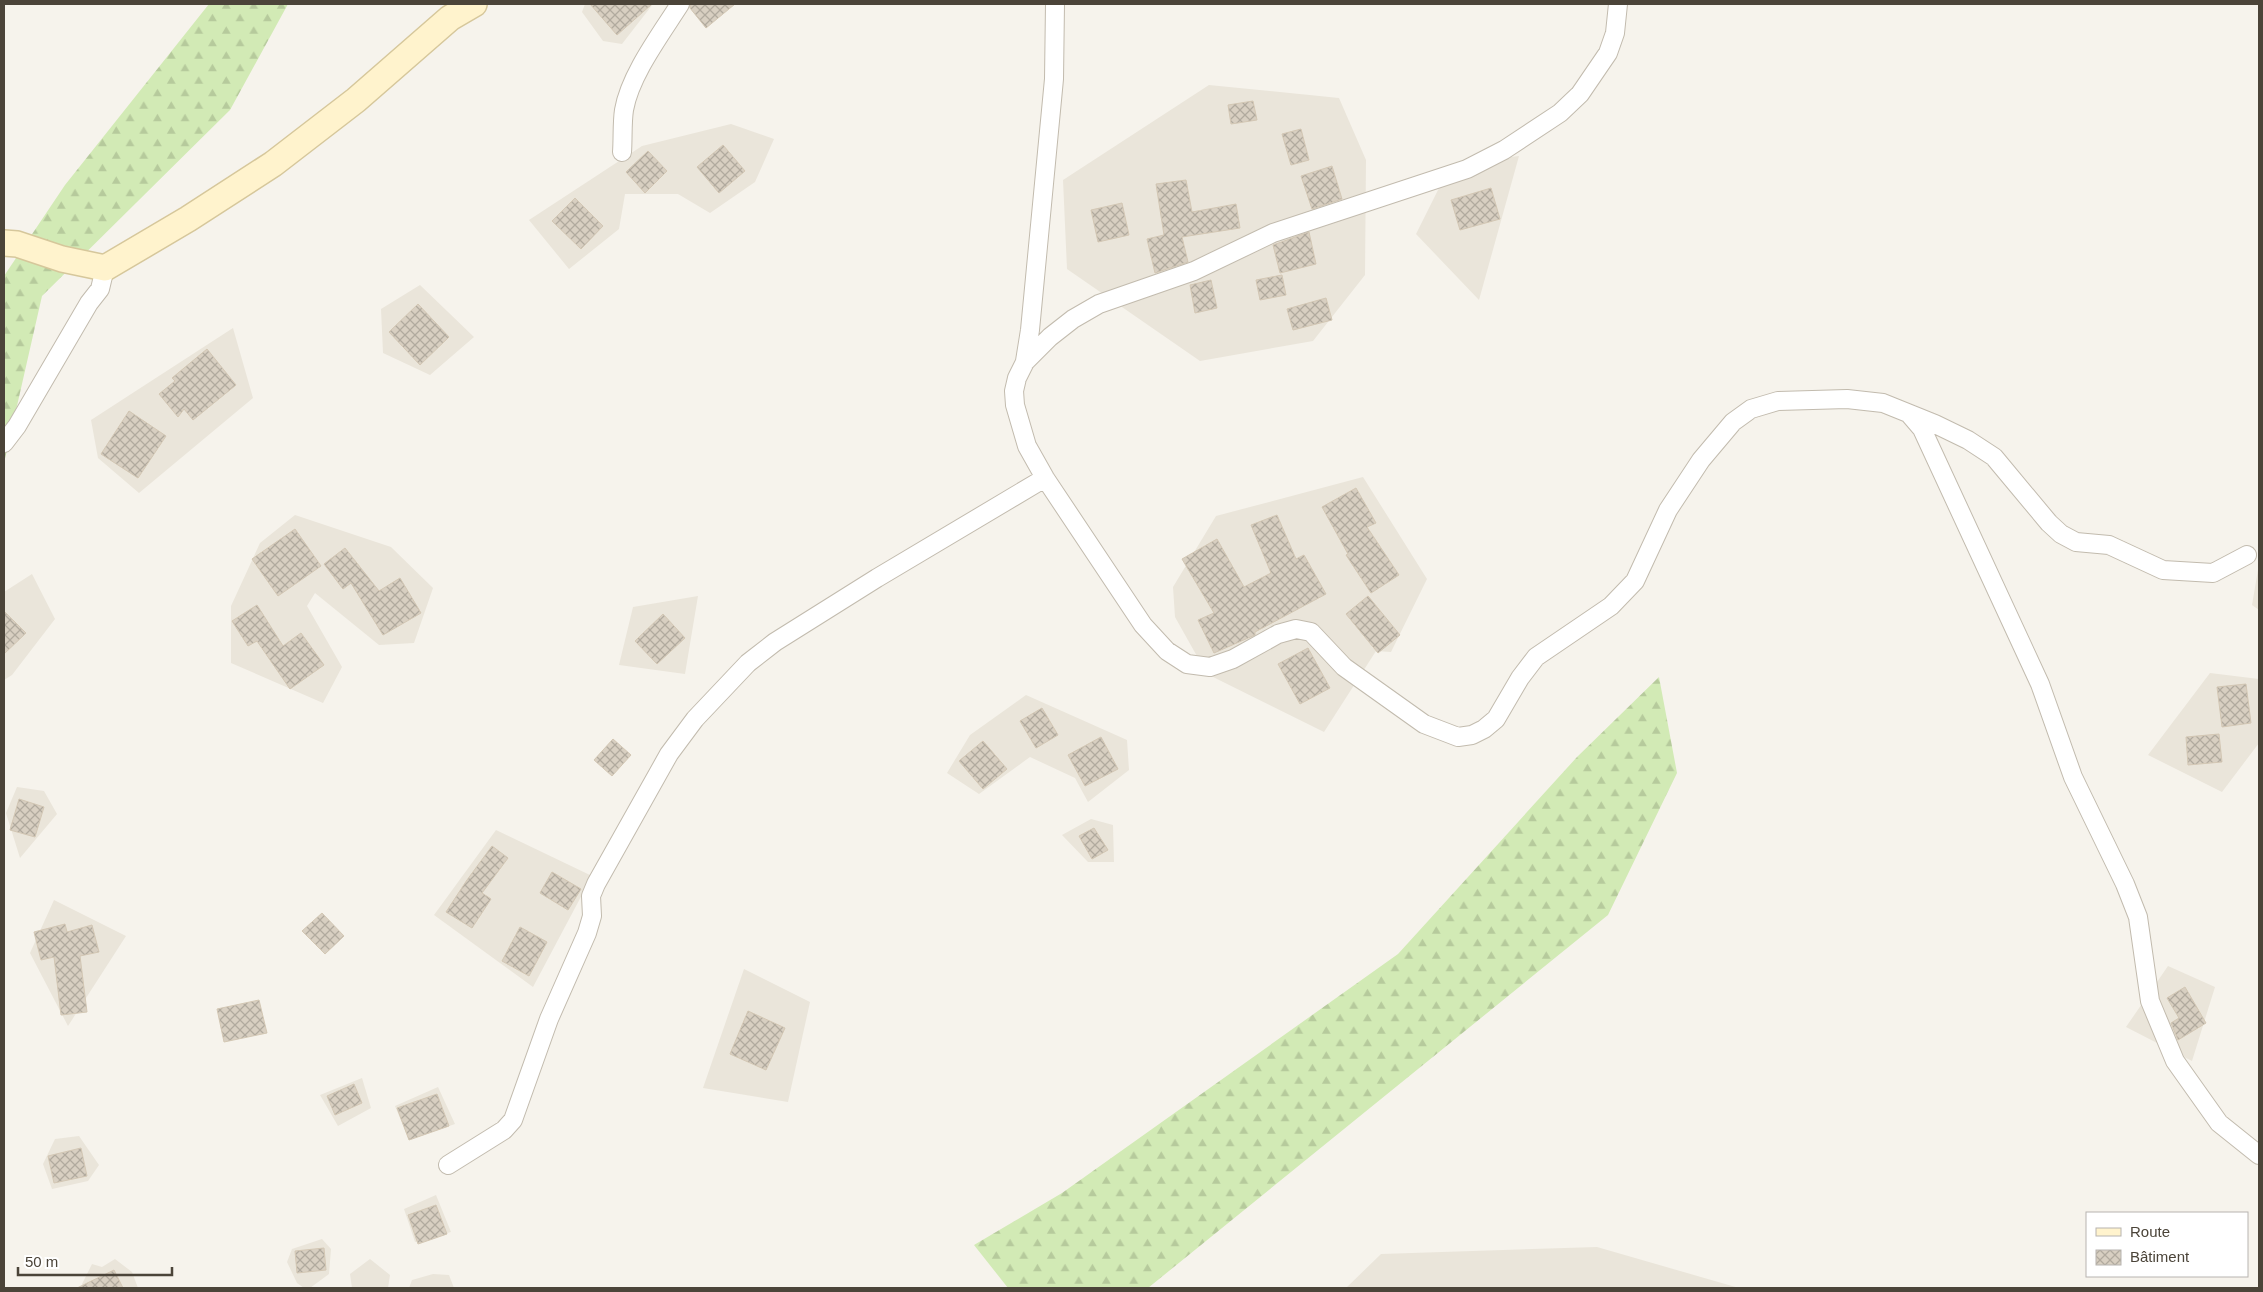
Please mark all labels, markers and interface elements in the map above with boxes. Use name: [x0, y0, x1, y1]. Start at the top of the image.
legend: [2086, 1212, 2248, 1277]
text: Route: [2130, 1223, 2170, 1240]
scale bar: [18, 1244, 171, 1276]
text: Bâtiment: [2130, 1248, 2190, 1265]
text: 50 m: [25, 1253, 58, 1270]

